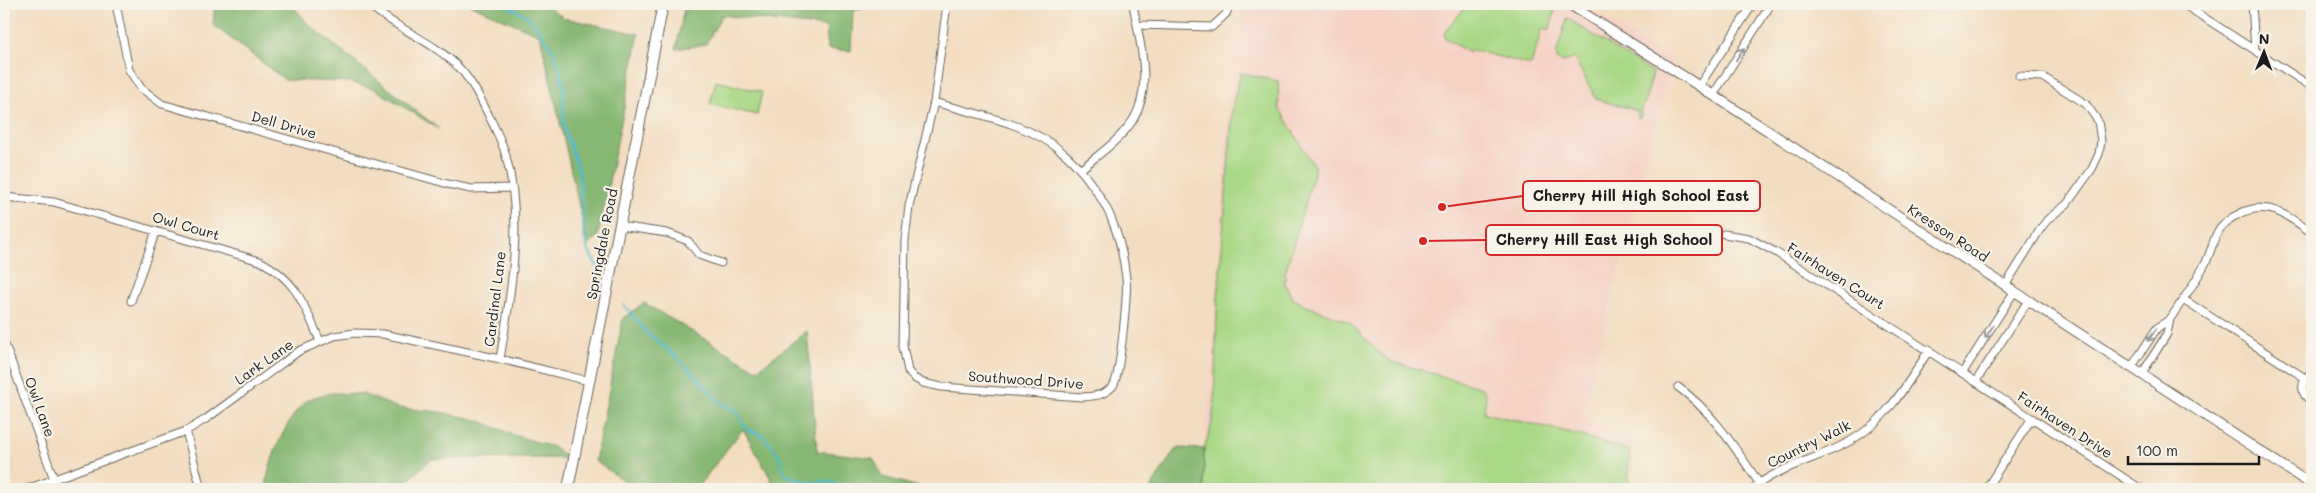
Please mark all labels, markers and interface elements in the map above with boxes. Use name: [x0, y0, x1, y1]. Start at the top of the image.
north arrow: [2238, 28, 2288, 78]
text: N: [2259, 29, 2270, 48]
one-way arrow: [1735, 48, 1745, 62]
street label: Dell Drive: [249, 106, 319, 143]
callout: Cherry Hill High School East: [1523, 181, 1760, 211]
text: Cherry Hill High School East: [1533, 185, 1750, 205]
street label: Springdale Road: [581, 187, 622, 301]
street label: Kresson Road: [1904, 199, 1993, 266]
street label: Owl Court: [150, 207, 222, 244]
callout: Cherry Hill East High School: [1486, 225, 1722, 255]
text: Cherry Hill East High School: [1496, 229, 1712, 249]
street label: Fairhaven Court: [1784, 238, 1889, 313]
street label: Cardinal Lane: [479, 250, 510, 348]
one-way arrow: [1983, 325, 1994, 339]
one-way arrow: [2147, 328, 2157, 342]
street label: Lark Lane: [231, 334, 297, 389]
street label: Southwood Drive: [968, 366, 1084, 393]
street label: Owl Lane: [21, 374, 60, 439]
street label: Fairhaven Drive: [2014, 387, 2116, 462]
street label: Country Walk: [1764, 415, 1854, 472]
scale bar: [2128, 433, 2260, 465]
text: 100 m: [2136, 440, 2178, 460]

